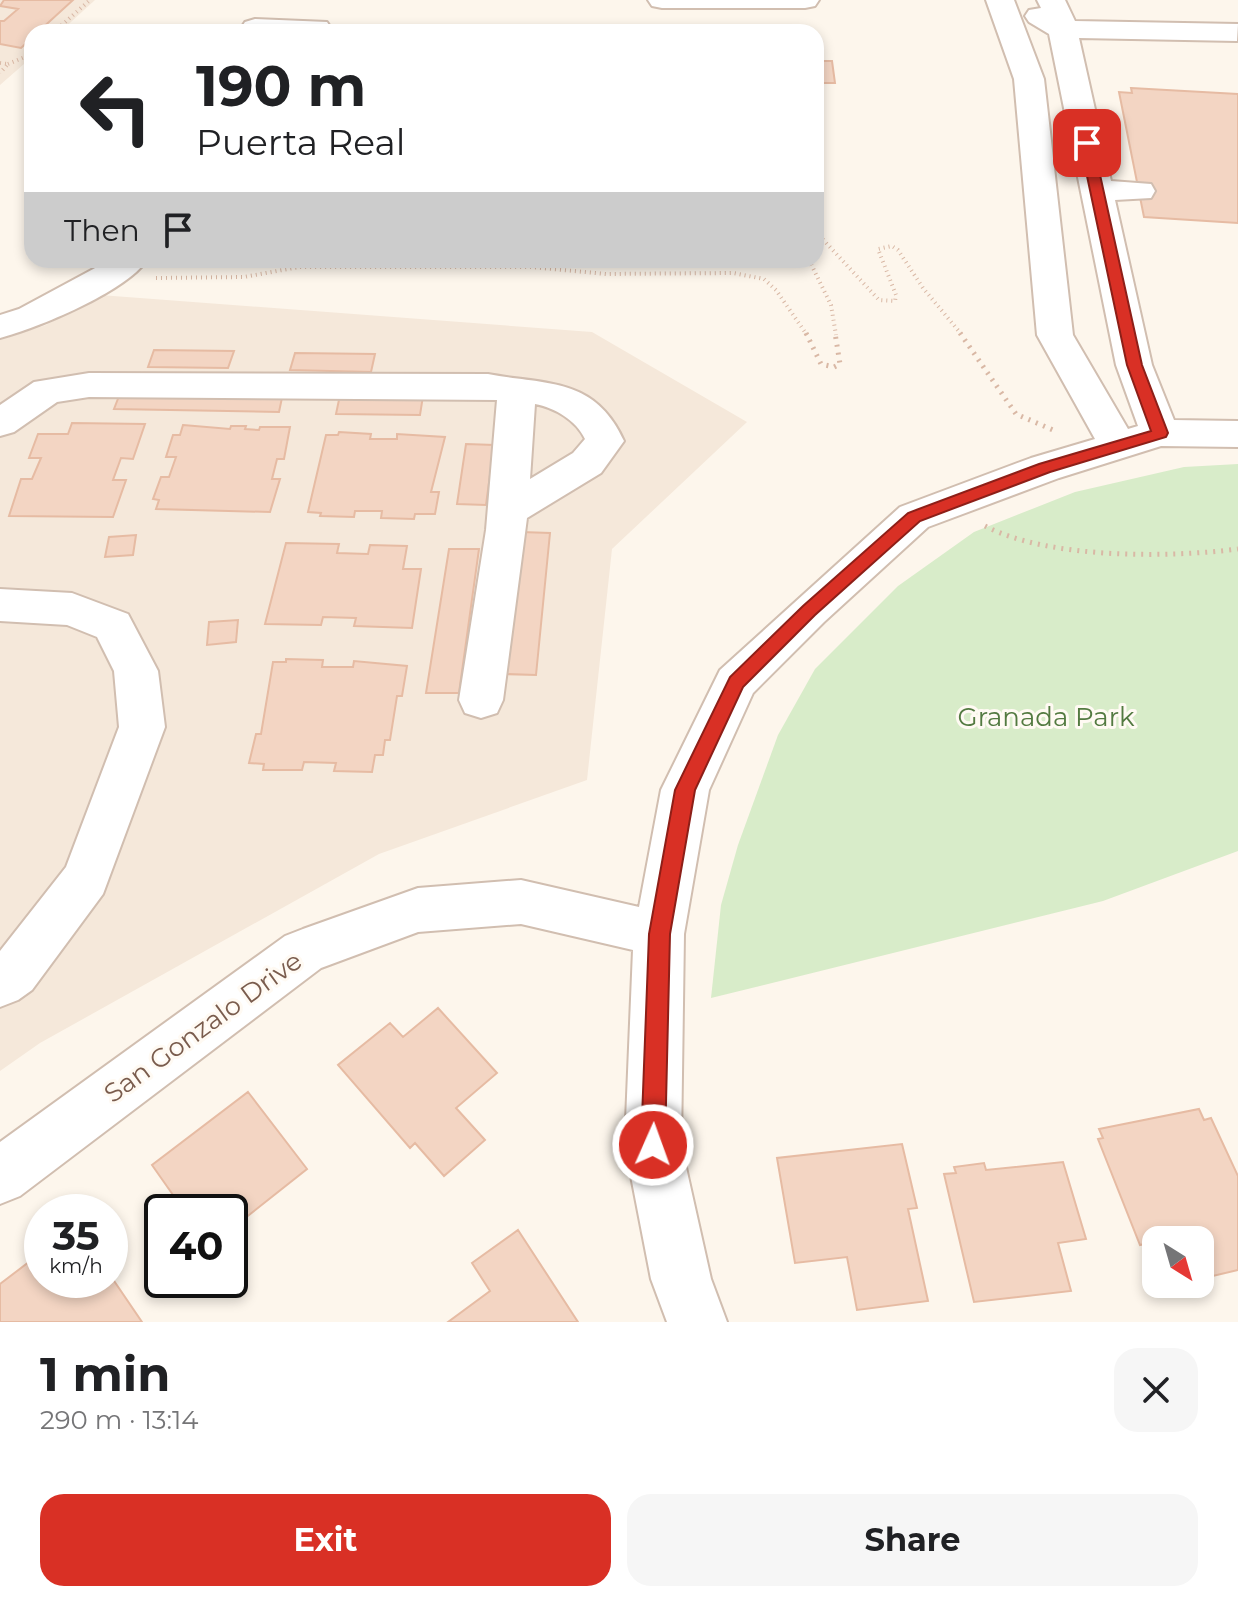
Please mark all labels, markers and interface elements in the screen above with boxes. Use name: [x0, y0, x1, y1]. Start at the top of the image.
text: 190 m: [196, 52, 366, 120]
icon: left: [64, 56, 168, 160]
pin: [1053, 109, 1121, 177]
text: Puerta Real: [196, 120, 405, 164]
icon: arrive: [1065, 121, 1109, 165]
icon: arrive: [156, 208, 200, 252]
text: Then: [64, 212, 140, 249]
park label: Granada Park: [958, 701, 1135, 733]
street label: San Gonzalo Drive: [98, 945, 308, 1109]
position arrow: [611, 1103, 695, 1187]
speed limit sign: 40: [144, 1194, 248, 1298]
text: 35: [52, 1211, 100, 1260]
north arrow: [1142, 1226, 1214, 1298]
map controls: [1142, 1226, 1214, 1298]
text: km/h: [49, 1254, 103, 1278]
text: 1 min: [40, 1345, 170, 1403]
button: close: [1114, 1348, 1198, 1432]
text: 290 m · 13:14: [40, 1404, 199, 1436]
button: Exit: [40, 1494, 611, 1586]
button: Share: [627, 1494, 1198, 1586]

